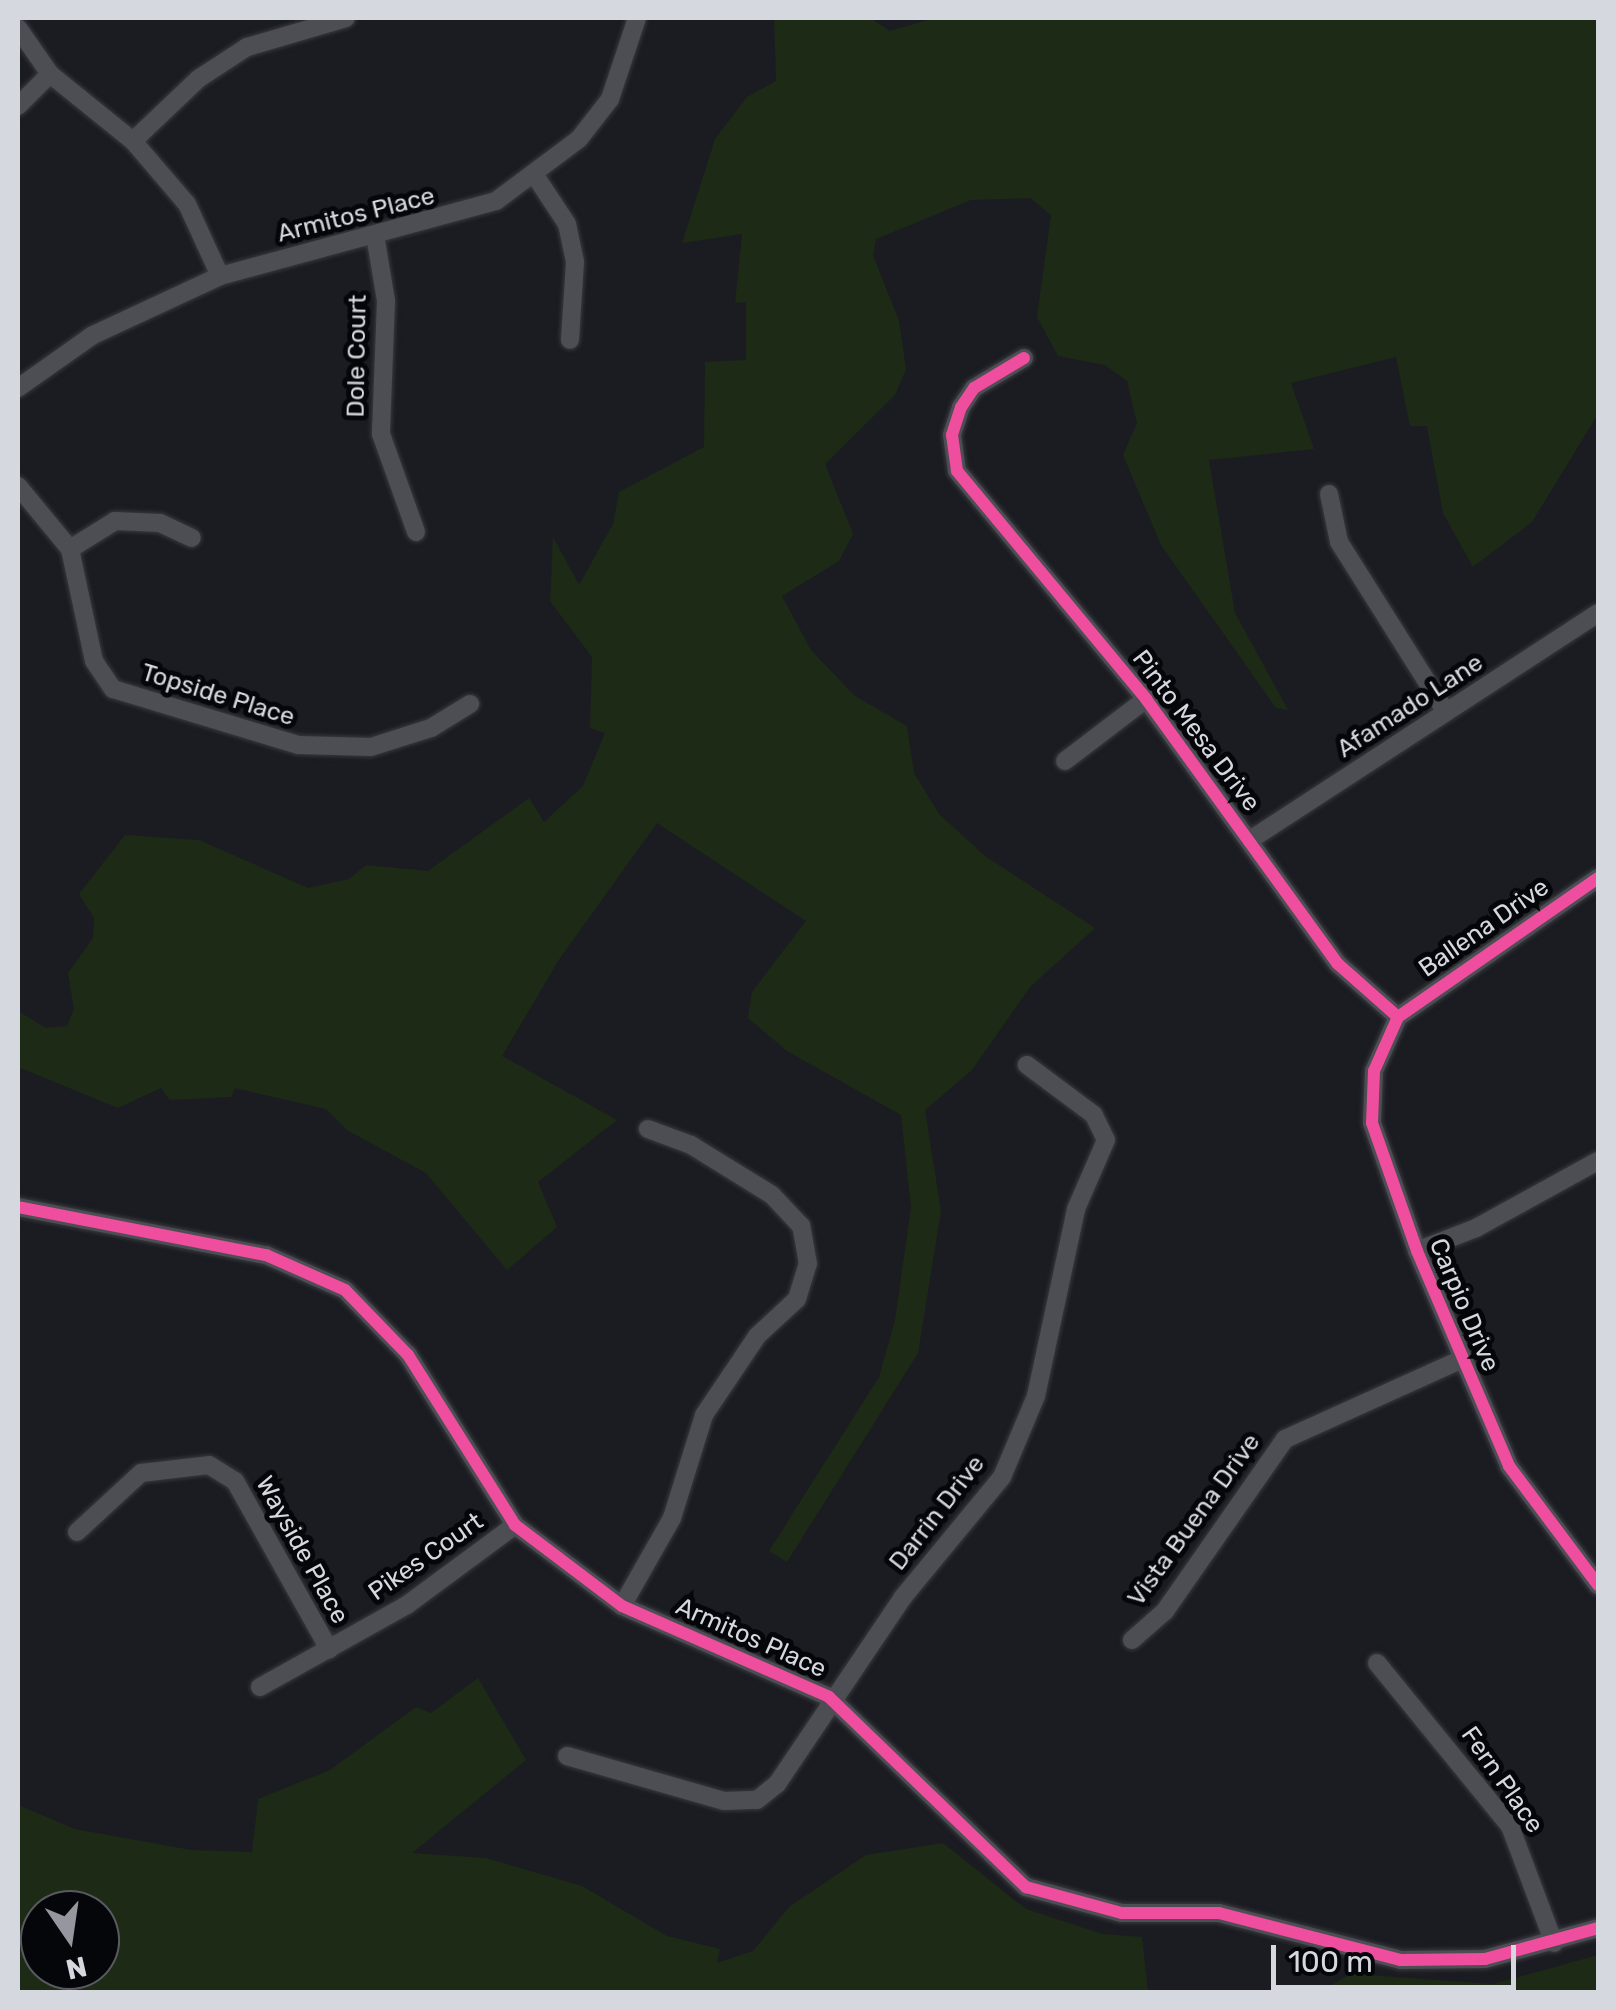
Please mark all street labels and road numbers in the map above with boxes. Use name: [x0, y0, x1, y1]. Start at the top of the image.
street label: Armitos Place: [274, 181, 438, 249]
street label: Dole Court: [341, 294, 373, 418]
street label: Pinto Mesa Drive: [1126, 645, 1266, 817]
street label: Afamado Lane: [1331, 648, 1489, 764]
street label: Topside Place: [138, 657, 298, 733]
street label: Ballena Drive: [1413, 872, 1555, 984]
street label: Carpio Drive: [1423, 1234, 1505, 1376]
street label: Vista Buena Drive: [1121, 1428, 1267, 1612]
street label: Darrin Drive: [883, 1450, 991, 1576]
street label: Wayside Place: [249, 1471, 355, 1629]
street label: Pikes Court: [363, 1507, 489, 1607]
street label: Armitos Place: [671, 1592, 831, 1684]
street label: Fern Place: [1454, 1721, 1550, 1839]

